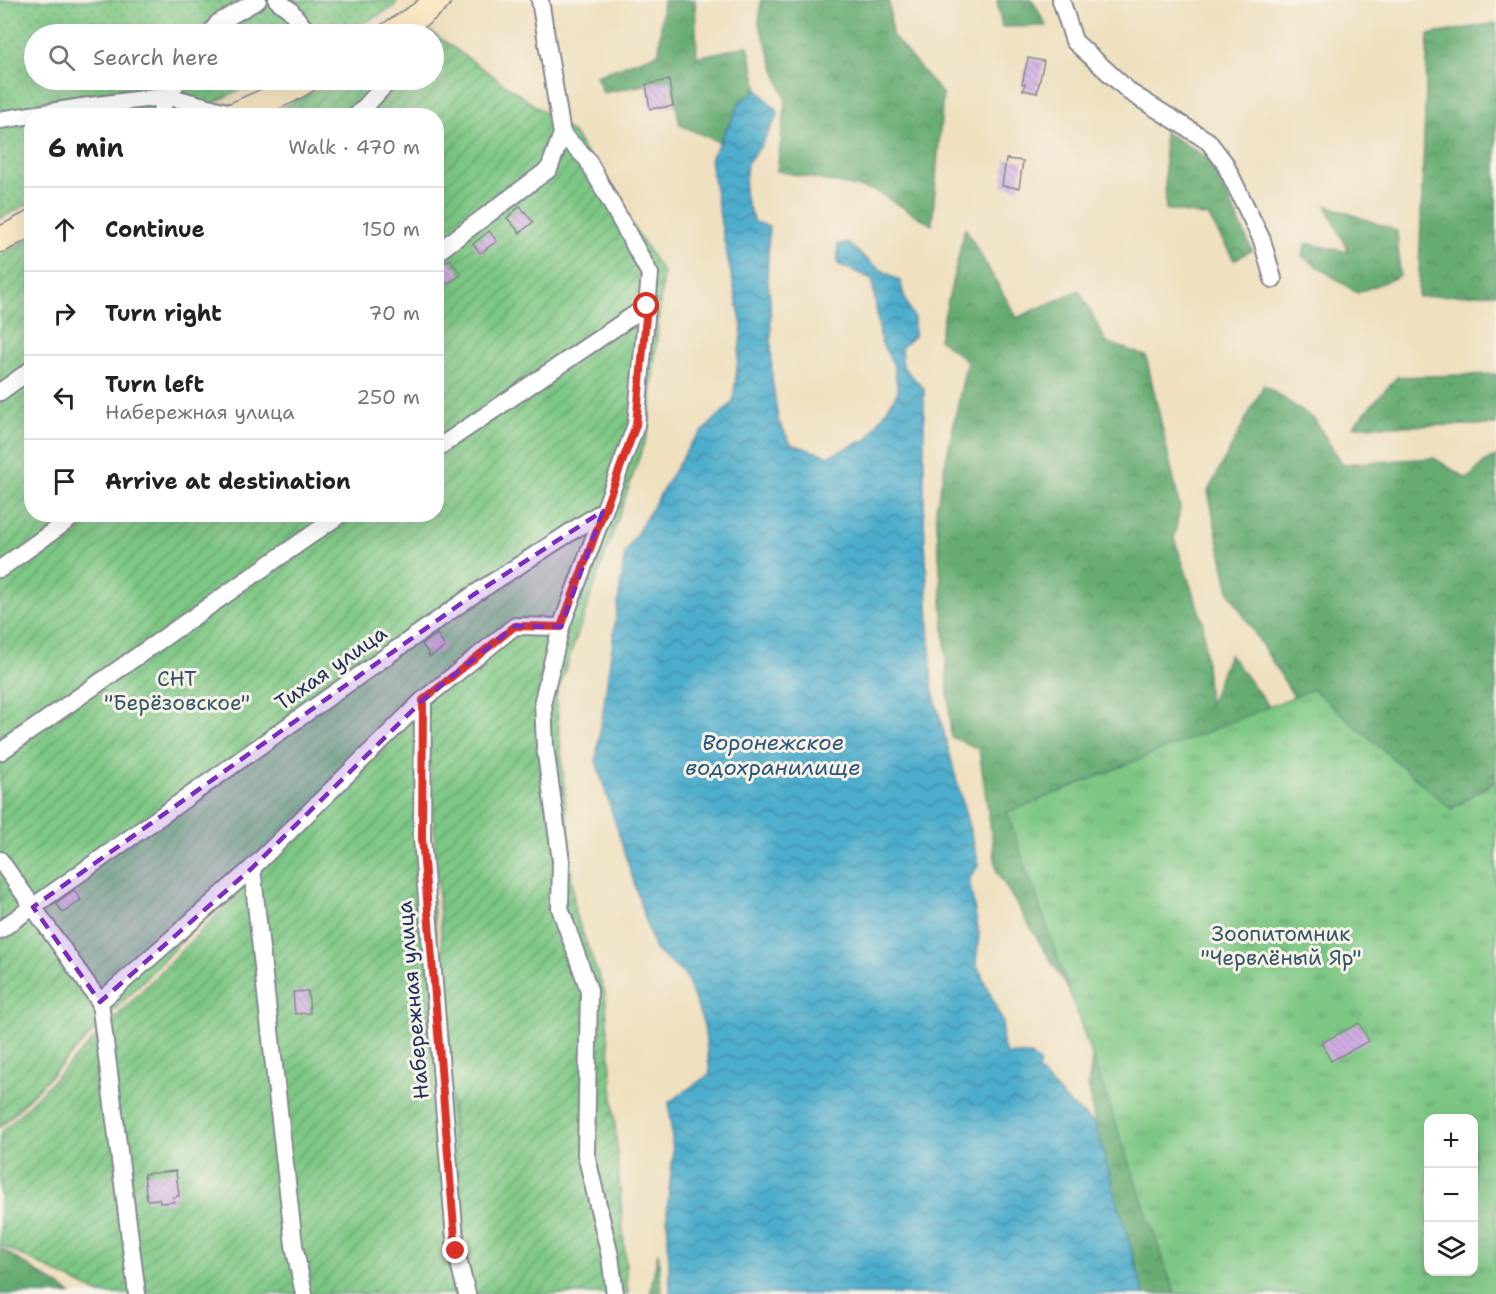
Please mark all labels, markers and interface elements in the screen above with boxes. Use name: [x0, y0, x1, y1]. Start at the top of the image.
search box: [24, 24, 444, 90]
icon: search: [45, 41, 78, 74]
text: Search here: [93, 43, 219, 72]
text: 6 min: [48, 130, 124, 165]
text: Walk · 470 m: [288, 134, 420, 160]
icon: ahead: [48, 213, 81, 246]
text: Continue: [105, 215, 205, 244]
text: 150 m: [362, 216, 420, 242]
route start: [633, 292, 659, 318]
icon: right: [48, 297, 81, 330]
text: Turn right: [105, 299, 222, 328]
text: 70 m: [368, 300, 420, 326]
text: Turn left: [105, 370, 204, 399]
icon: left: [48, 381, 81, 414]
text: 250 m: [356, 384, 420, 410]
text: Набережная улица: [105, 399, 295, 425]
icon: arrive: [48, 465, 81, 498]
text: Arrive at destination: [105, 467, 351, 496]
street label: Тихая улица: [270, 619, 392, 717]
park label: СНТ "Берёзовское": [104, 665, 250, 717]
water label: Воронежское водохранилище: [685, 728, 861, 782]
street label: Набережная улица: [390, 900, 436, 1100]
park label: Зоопитомник "Червлёный Яр": [1200, 920, 1362, 972]
map controls: [1424, 1114, 1478, 1276]
button: +: [1424, 1114, 1478, 1168]
button: −: [1424, 1168, 1478, 1222]
button: layers: [1424, 1222, 1478, 1276]
route end: [442, 1237, 468, 1263]

